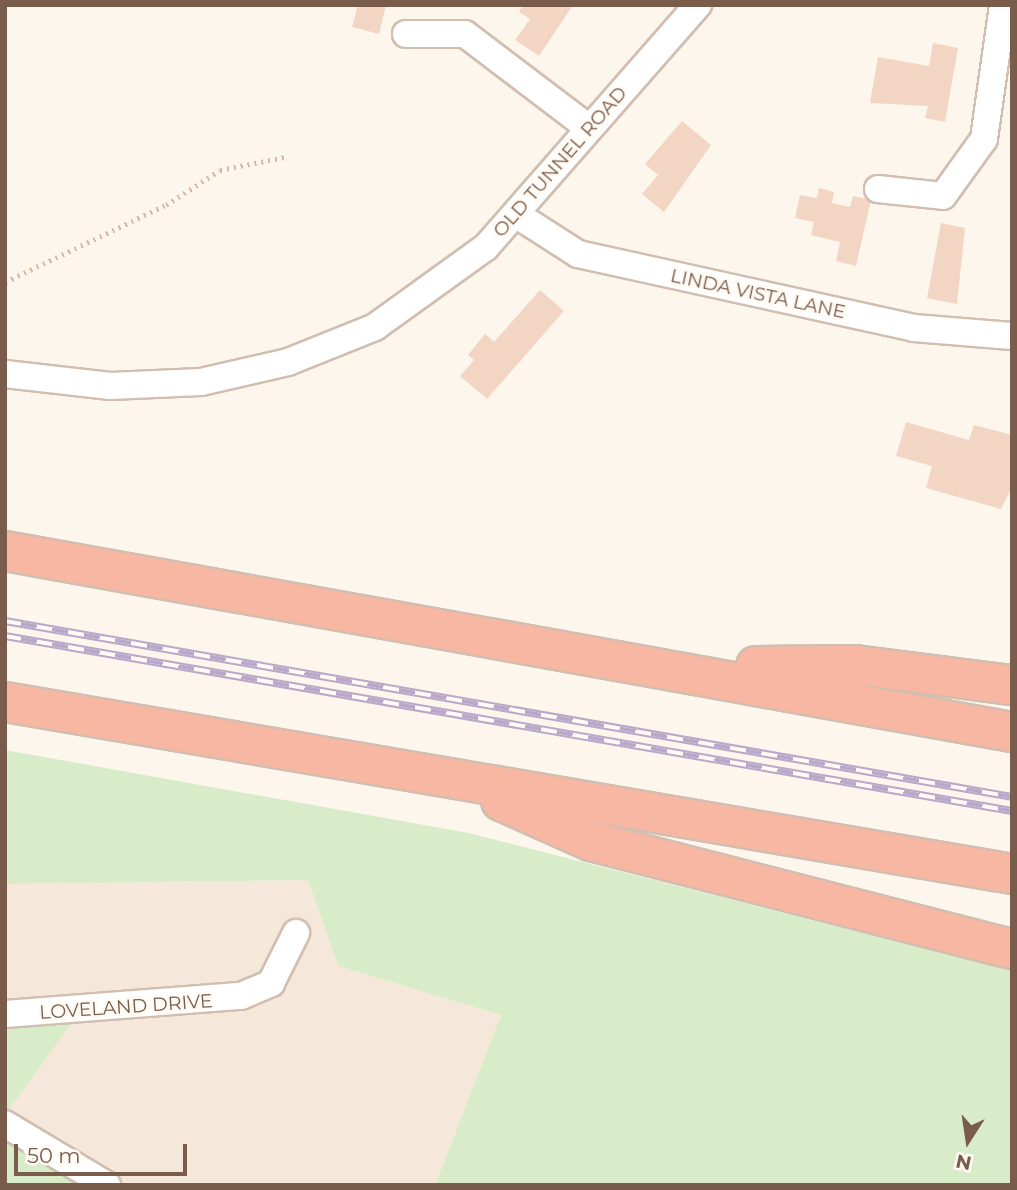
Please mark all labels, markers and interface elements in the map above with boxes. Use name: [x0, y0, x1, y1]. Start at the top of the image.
street label: OLD TUNNEL ROAD: [488, 82, 632, 242]
street label: LINDA VISTA LANE: [668, 264, 848, 324]
street label: LOVELAND DRIVE: [39, 990, 213, 1024]
north arrow: [933, 1106, 1003, 1176]
scale bar: [18, 1130, 191, 1174]
text: 50 m: [27, 1143, 81, 1168]
text: N: [954, 1149, 973, 1175]

